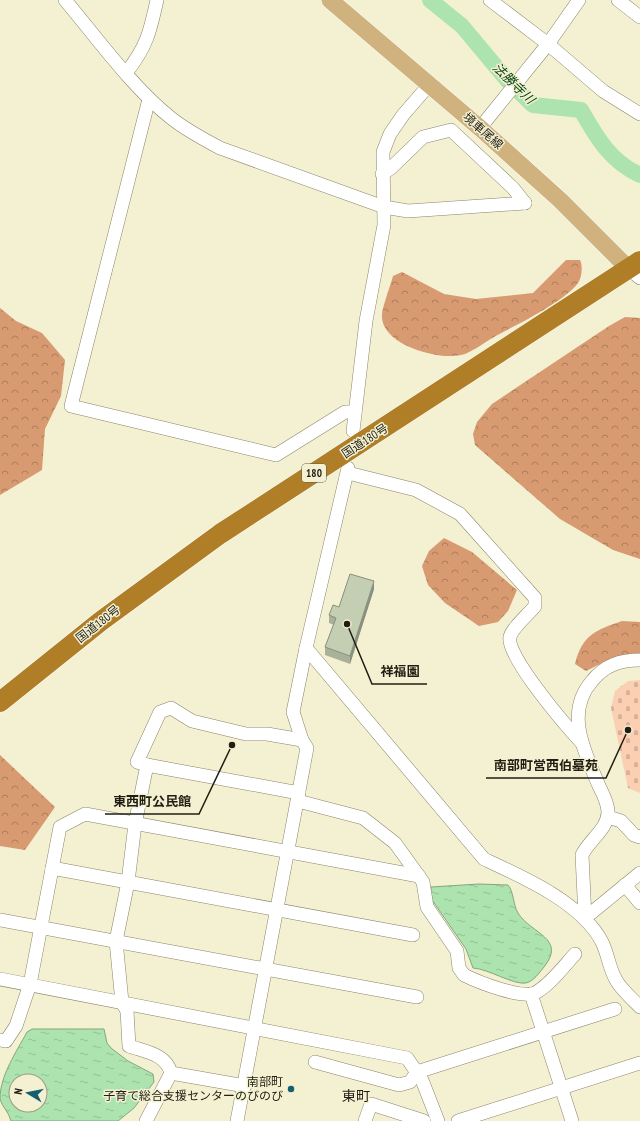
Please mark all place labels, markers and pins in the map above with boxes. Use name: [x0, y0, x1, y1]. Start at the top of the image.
callout: 祥福園: [372, 659, 427, 684]
callout: 南部町営西伯墓苑: [486, 753, 606, 778]
callout: 東西町公民館: [105, 789, 199, 814]
place label: 南部町 子育て総合支援センターのびのび: [103, 1074, 283, 1103]
marker: 南部町 子育て総合支援センターのびのび: [286, 1084, 296, 1094]

